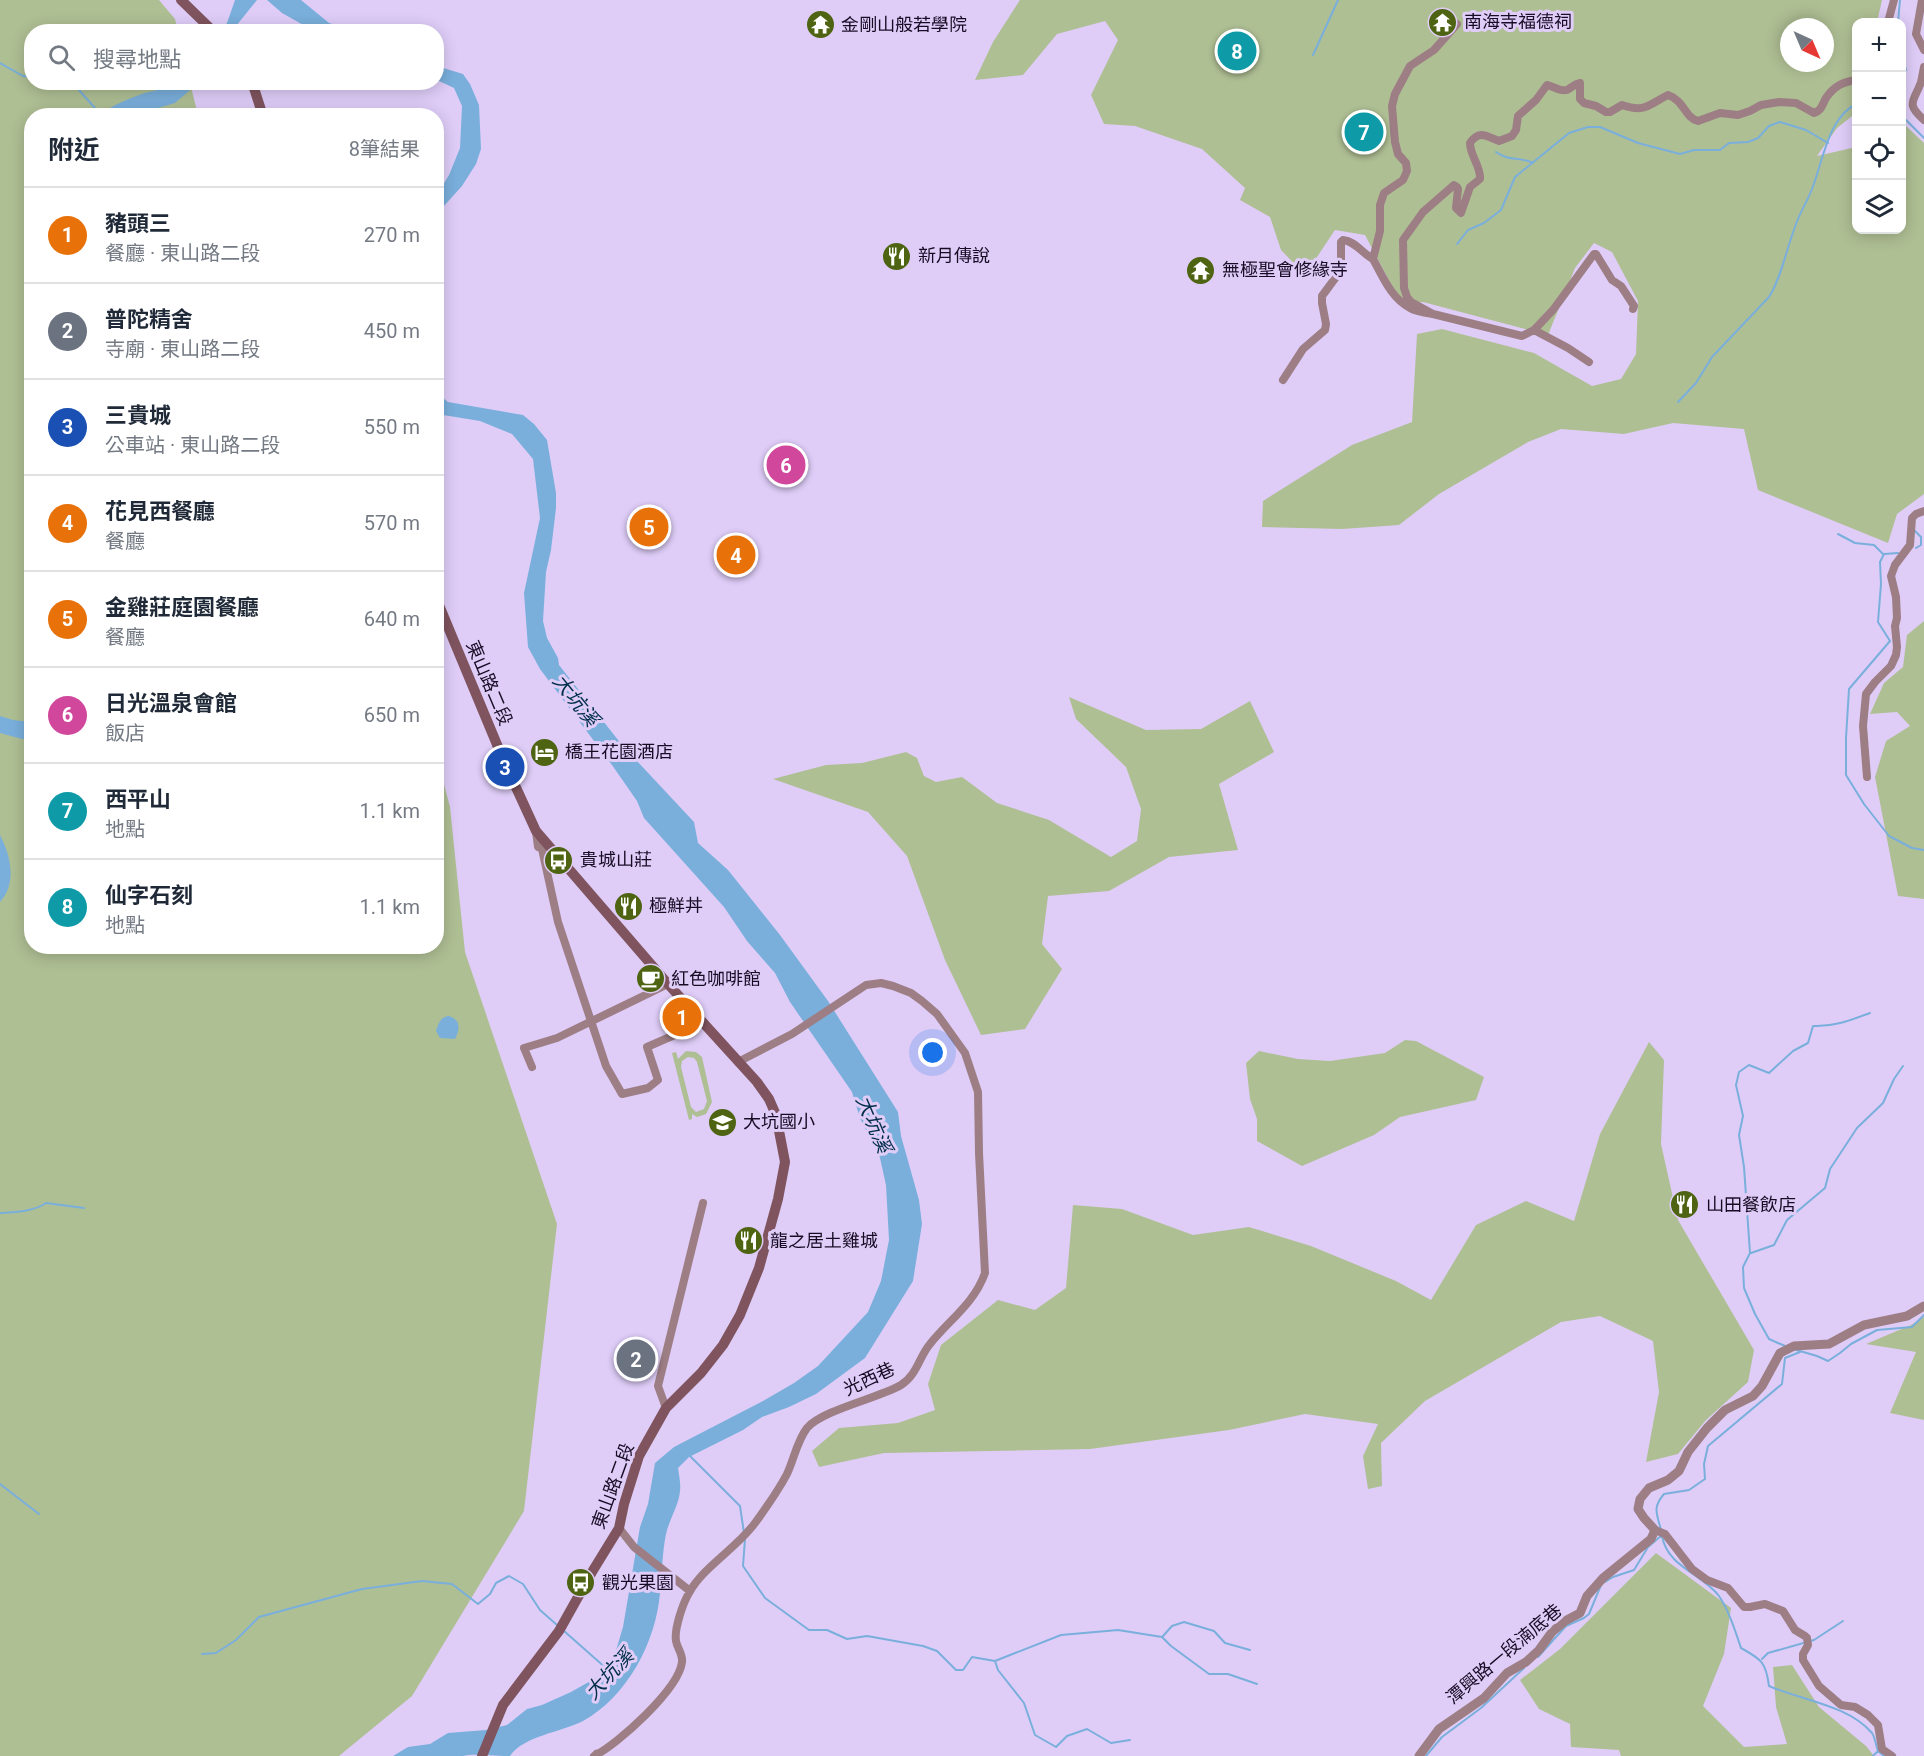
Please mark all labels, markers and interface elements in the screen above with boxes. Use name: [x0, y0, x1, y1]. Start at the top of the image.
temple icon: 南海寺福德祠: [1427, 6, 1459, 38]
temple icon: 金剛山般若學院: [804, 9, 836, 41]
place label: 南海寺福德祠: [1464, 11, 1572, 32]
place label: 金剛山般若學院: [841, 14, 967, 35]
north arrow: [1780, 18, 1834, 72]
map controls: [1852, 18, 1906, 234]
button: +: [1852, 18, 1906, 72]
search box: [24, 24, 444, 90]
pin: 8: [1218, 28, 1256, 74]
icon: search: [45, 41, 78, 74]
text: 搜尋地點: [93, 47, 181, 72]
button: −: [1852, 72, 1906, 126]
pin: 7: [1344, 110, 1384, 154]
button: locate: [1852, 126, 1906, 180]
text: 附近: [48, 135, 100, 165]
text: 8筆結果: [349, 137, 420, 161]
button: layers: [1852, 180, 1906, 234]
text: 豬頭三: [105, 211, 171, 236]
text: 1: [62, 223, 73, 247]
text: 270 m: [364, 223, 420, 247]
restaurant icon: 新月傳說: [881, 240, 913, 272]
text: 餐廳 · 東山路二段: [105, 241, 260, 265]
place label: 新月傳說: [918, 245, 990, 266]
temple icon: 無極聖會修緣寺: [1185, 254, 1217, 286]
place label: 無極聖會修緣寺: [1222, 259, 1348, 280]
text: 普陀精舍: [105, 307, 193, 332]
text: 2: [62, 319, 73, 343]
text: 450 m: [364, 319, 420, 343]
text: 寺廟 · 東山路二段: [105, 337, 260, 361]
text: 三貴城: [105, 403, 171, 428]
text: 3: [62, 415, 73, 439]
text: 550 m: [364, 415, 420, 439]
text: 公車站 · 東山路二段: [105, 433, 280, 457]
pin: 6: [766, 442, 806, 488]
text: 花見西餐廳: [105, 499, 215, 524]
pin: 5: [630, 504, 668, 550]
text: 4: [62, 511, 73, 535]
text: 570 m: [364, 511, 420, 535]
text: 餐廳: [105, 529, 145, 553]
pin: 4: [716, 532, 756, 578]
text: 金雞莊庭園餐廳: [105, 595, 259, 620]
text: 5: [62, 607, 73, 631]
text: 640 m: [364, 607, 420, 631]
text: 餐廳: [105, 625, 145, 649]
street label: 東山路二段: [462, 637, 517, 728]
water label: 大坑溪: [548, 669, 606, 733]
text: 日光溫泉會館: [105, 691, 237, 716]
text: 6: [62, 703, 73, 727]
text: 650 m: [364, 703, 420, 727]
text: 飯店: [105, 721, 145, 745]
hotel icon: 橋王花園酒店: [528, 736, 560, 768]
place label: 橋王花園酒店: [565, 741, 673, 762]
pin: 3: [486, 744, 524, 789]
text: 西平山: [105, 787, 171, 812]
text: 7: [62, 799, 73, 823]
text: 1.1 km: [360, 799, 420, 823]
text: 地點: [105, 817, 145, 841]
bus stop icon: 貴城山莊: [543, 844, 575, 876]
place label: 貴城山莊: [580, 849, 652, 870]
text: 仙字石刻: [105, 883, 193, 908]
restaurant icon: 極鮮丼: [612, 890, 644, 922]
text: 8: [62, 895, 73, 919]
text: 1.1 km: [360, 895, 420, 919]
place label: 極鮮丼: [649, 895, 703, 916]
text: 地點: [105, 913, 145, 937]
cafe icon: 紅色咖啡館: [634, 963, 666, 995]
place label: 紅色咖啡館: [671, 968, 761, 989]
pin: 1: [662, 994, 702, 1040]
your location: [918, 1038, 947, 1067]
water label: 大坑溪: [851, 1092, 898, 1159]
school or university icon: 大坑國小: [706, 1106, 738, 1138]
place label: 大坑國小: [743, 1111, 815, 1132]
restaurant icon: 山田餐飲店: [1669, 1189, 1701, 1221]
place label: 山田餐飲店: [1706, 1194, 1796, 1215]
restaurant icon: 龍之居土雞城: [733, 1225, 765, 1257]
place label: 龍之居土雞城: [770, 1230, 878, 1251]
pin: 2: [616, 1336, 656, 1382]
street label: 光西巷: [840, 1358, 898, 1399]
street label: 東山路二段: [587, 1440, 638, 1532]
bus stop icon: 觀光果園: [565, 1567, 597, 1599]
place label: 觀光果園: [602, 1572, 674, 1593]
street label: 潭興路一段湳底巷: [1442, 1599, 1566, 1708]
water label: 大坑溪: [580, 1642, 640, 1704]

